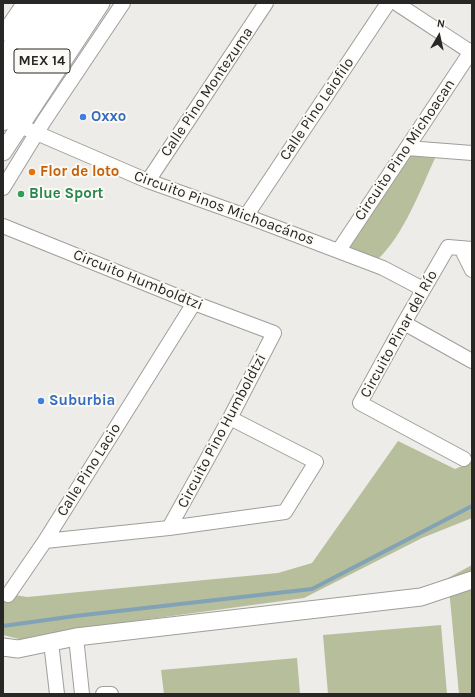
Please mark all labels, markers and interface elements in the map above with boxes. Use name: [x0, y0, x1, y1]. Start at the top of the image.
north arrow: [419, 16, 459, 56]
text: N: [436, 17, 446, 31]
street label: Calle Pino Montezuma: [157, 24, 257, 160]
road number: MEX 14: [14, 49, 70, 73]
street label: Calle Pino Leiofilo: [276, 54, 358, 164]
street label: Circuito Pino Michoacan: [351, 76, 459, 224]
place label: Oxxo: [91, 108, 126, 126]
marker: Oxxo: [78, 112, 88, 122]
place label: Flor de loto: [40, 163, 119, 181]
marker: Flor de loto: [27, 167, 37, 177]
street label: Circuito Pinos Michoacános: [131, 167, 317, 249]
place label: Blue Sport: [29, 185, 103, 203]
marker: Blue Sport: [16, 189, 26, 199]
street label: Circuito Humboldtzi: [71, 246, 205, 314]
street label: Circuito Pinar del Río: [356, 267, 442, 401]
street label: Circuito Pino Humboldtzi: [174, 351, 270, 511]
place label: Suburbia: [49, 392, 115, 410]
marker: Suburbia: [36, 396, 46, 406]
street label: Calle Pino Lacio: [53, 420, 125, 520]

